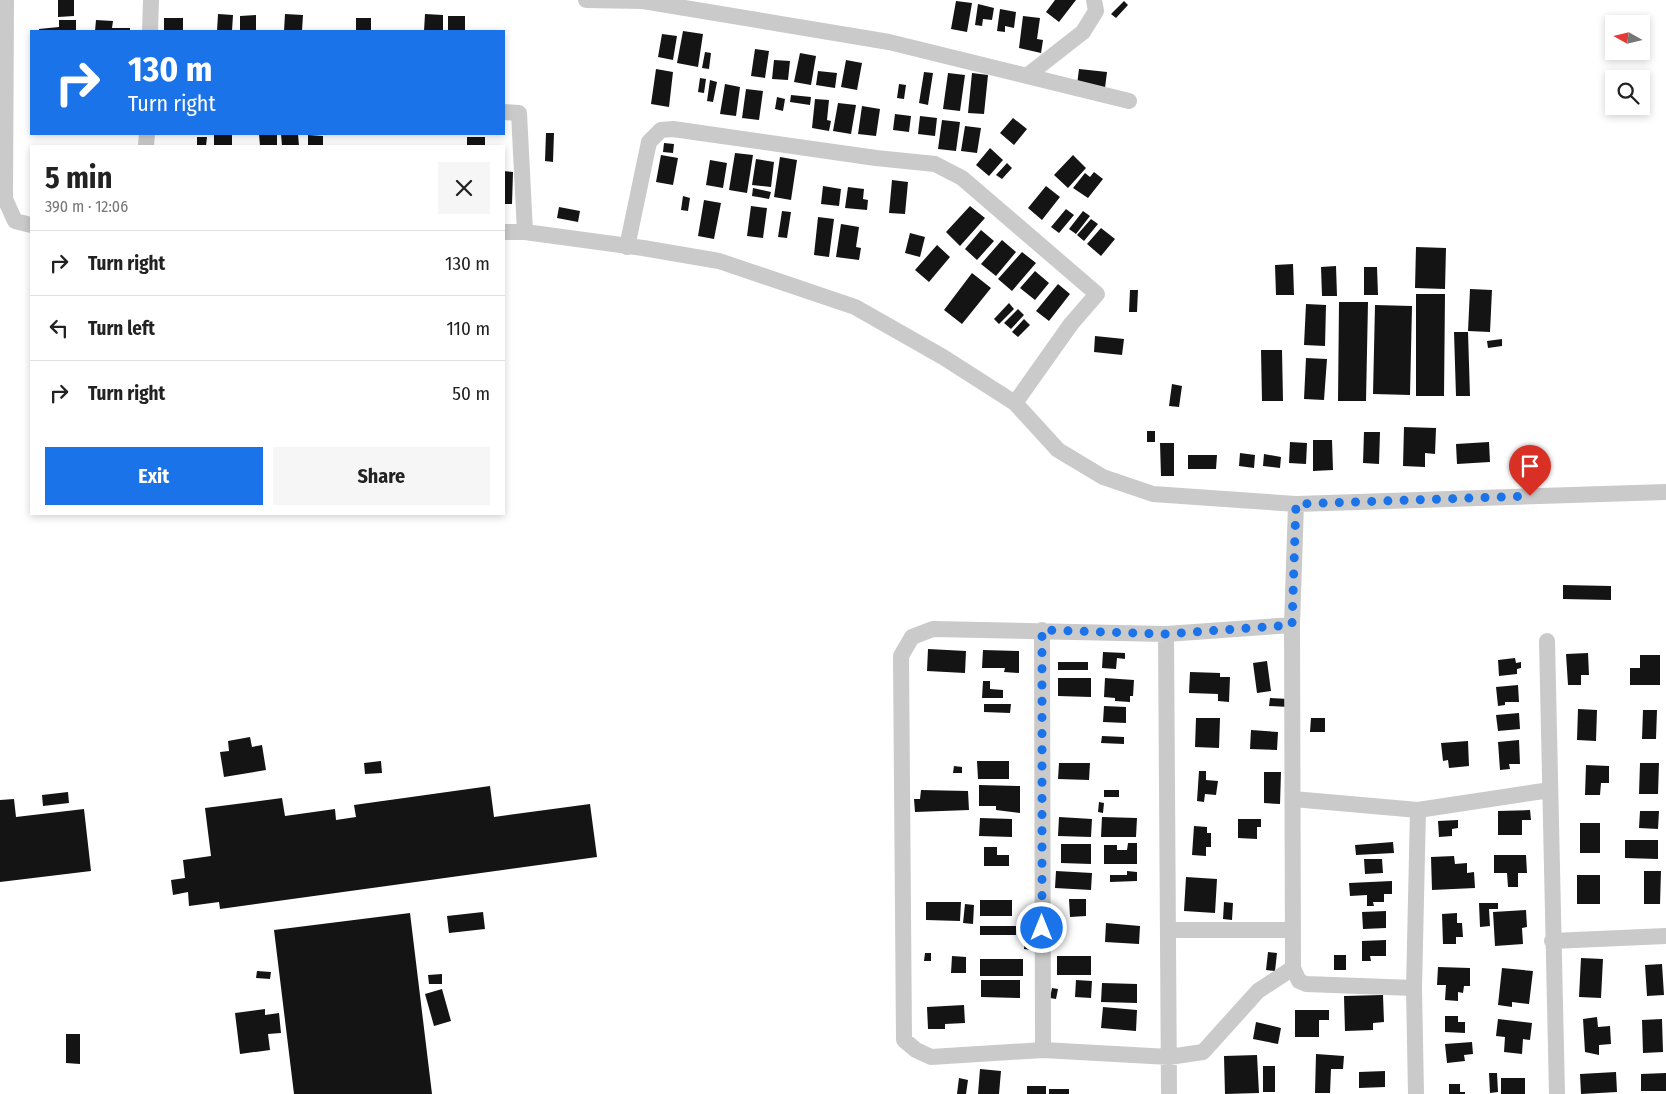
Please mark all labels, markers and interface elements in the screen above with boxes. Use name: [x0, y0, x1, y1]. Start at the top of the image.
north arrow: [1605, 15, 1650, 60]
map controls: [1605, 15, 1650, 115]
text: 130 m: [128, 48, 212, 90]
icon: right: [45, 50, 110, 115]
button: search: [1605, 70, 1650, 115]
text: Turn right: [128, 90, 216, 117]
text: 5 min: [45, 160, 112, 196]
button: close: [438, 162, 490, 214]
text: 390 m · 12:06: [45, 197, 128, 216]
icon: right: [45, 249, 73, 277]
text: Turn right: [88, 252, 165, 275]
text: 130 m: [445, 252, 490, 275]
icon: left: [45, 314, 73, 342]
text: Turn left: [88, 317, 155, 340]
text: 110 m: [446, 317, 490, 340]
icon: right: [45, 379, 73, 407]
text: Turn right: [88, 382, 165, 405]
text: 50 m: [452, 382, 490, 405]
pin: [1509, 445, 1551, 496]
button: Exit: [45, 447, 263, 505]
button: Share: [273, 447, 490, 505]
icon: arrive: [1516, 452, 1544, 480]
position arrow: [1015, 901, 1067, 953]

